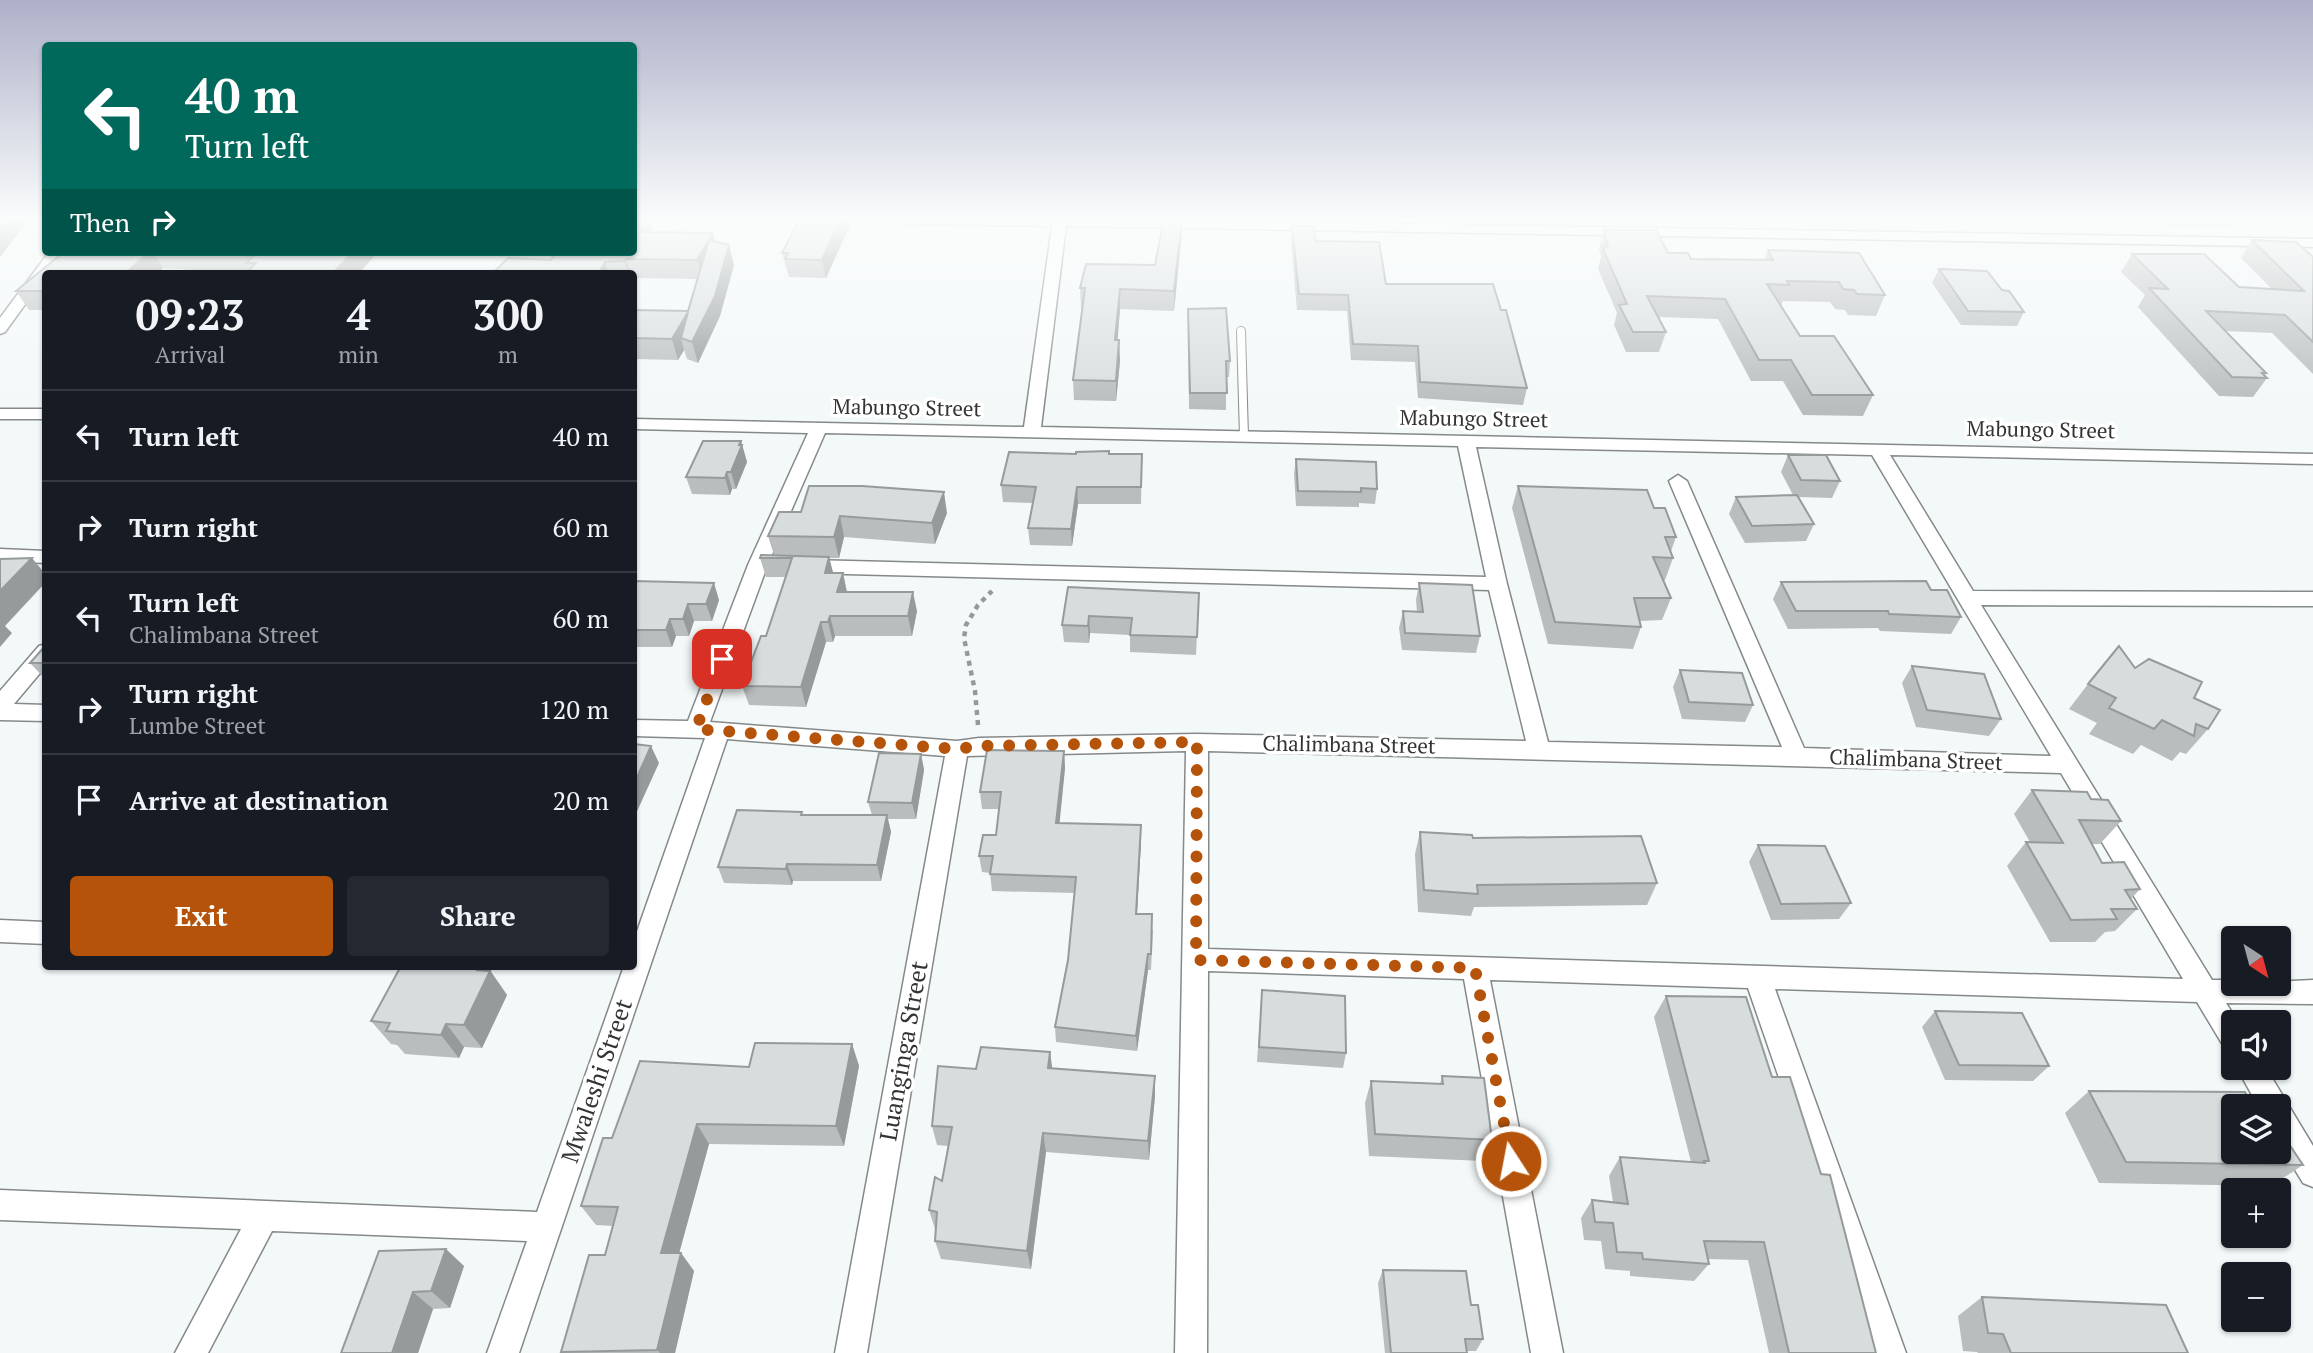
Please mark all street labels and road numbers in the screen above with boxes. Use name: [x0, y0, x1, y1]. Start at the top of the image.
street label: Mabungo Street: [832, 392, 982, 422]
street label: Mabungo Street: [1399, 403, 1549, 433]
street label: Mabungo Street: [1966, 414, 2116, 444]
street label: Chalimbana Street: [1262, 728, 1436, 760]
street label: Chalimbana Street: [1829, 742, 2003, 776]
street label: Luanginga Street: [871, 958, 935, 1143]
street label: Mwaleshi Street: [553, 994, 639, 1167]

